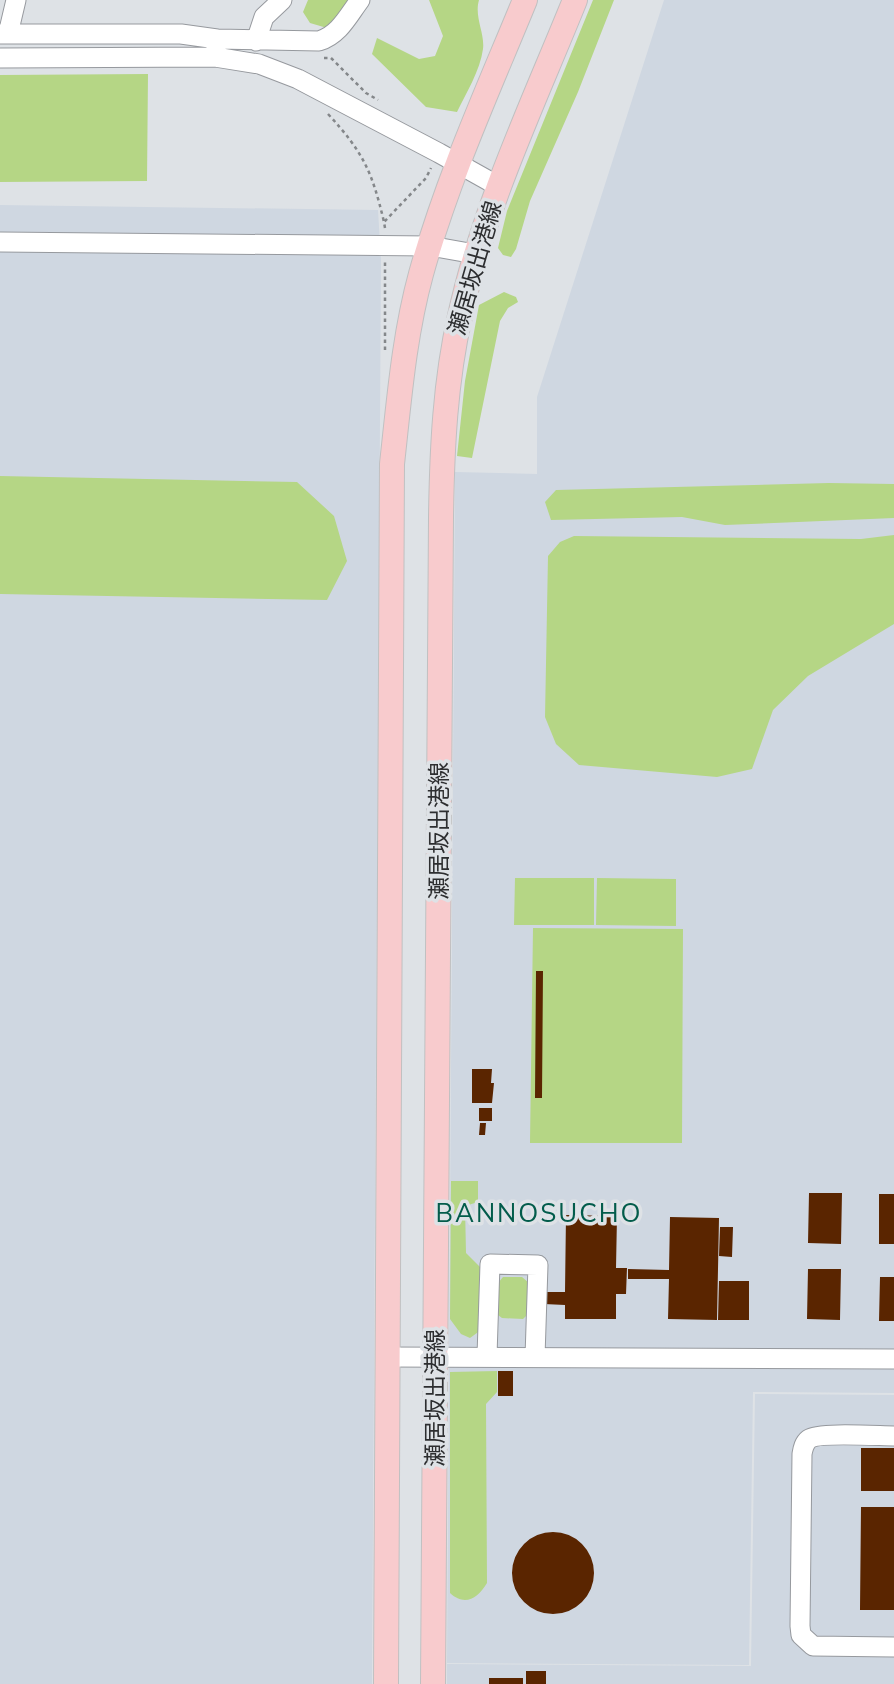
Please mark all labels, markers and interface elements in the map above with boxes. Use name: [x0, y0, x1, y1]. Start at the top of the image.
street label: 瀬居坂出港線: [442, 198, 509, 339]
street label: 瀬居坂出港線: [424, 762, 455, 900]
district label: BANNOSUCHO: [436, 1196, 642, 1231]
street label: 瀬居坂出港線: [420, 1329, 451, 1467]

